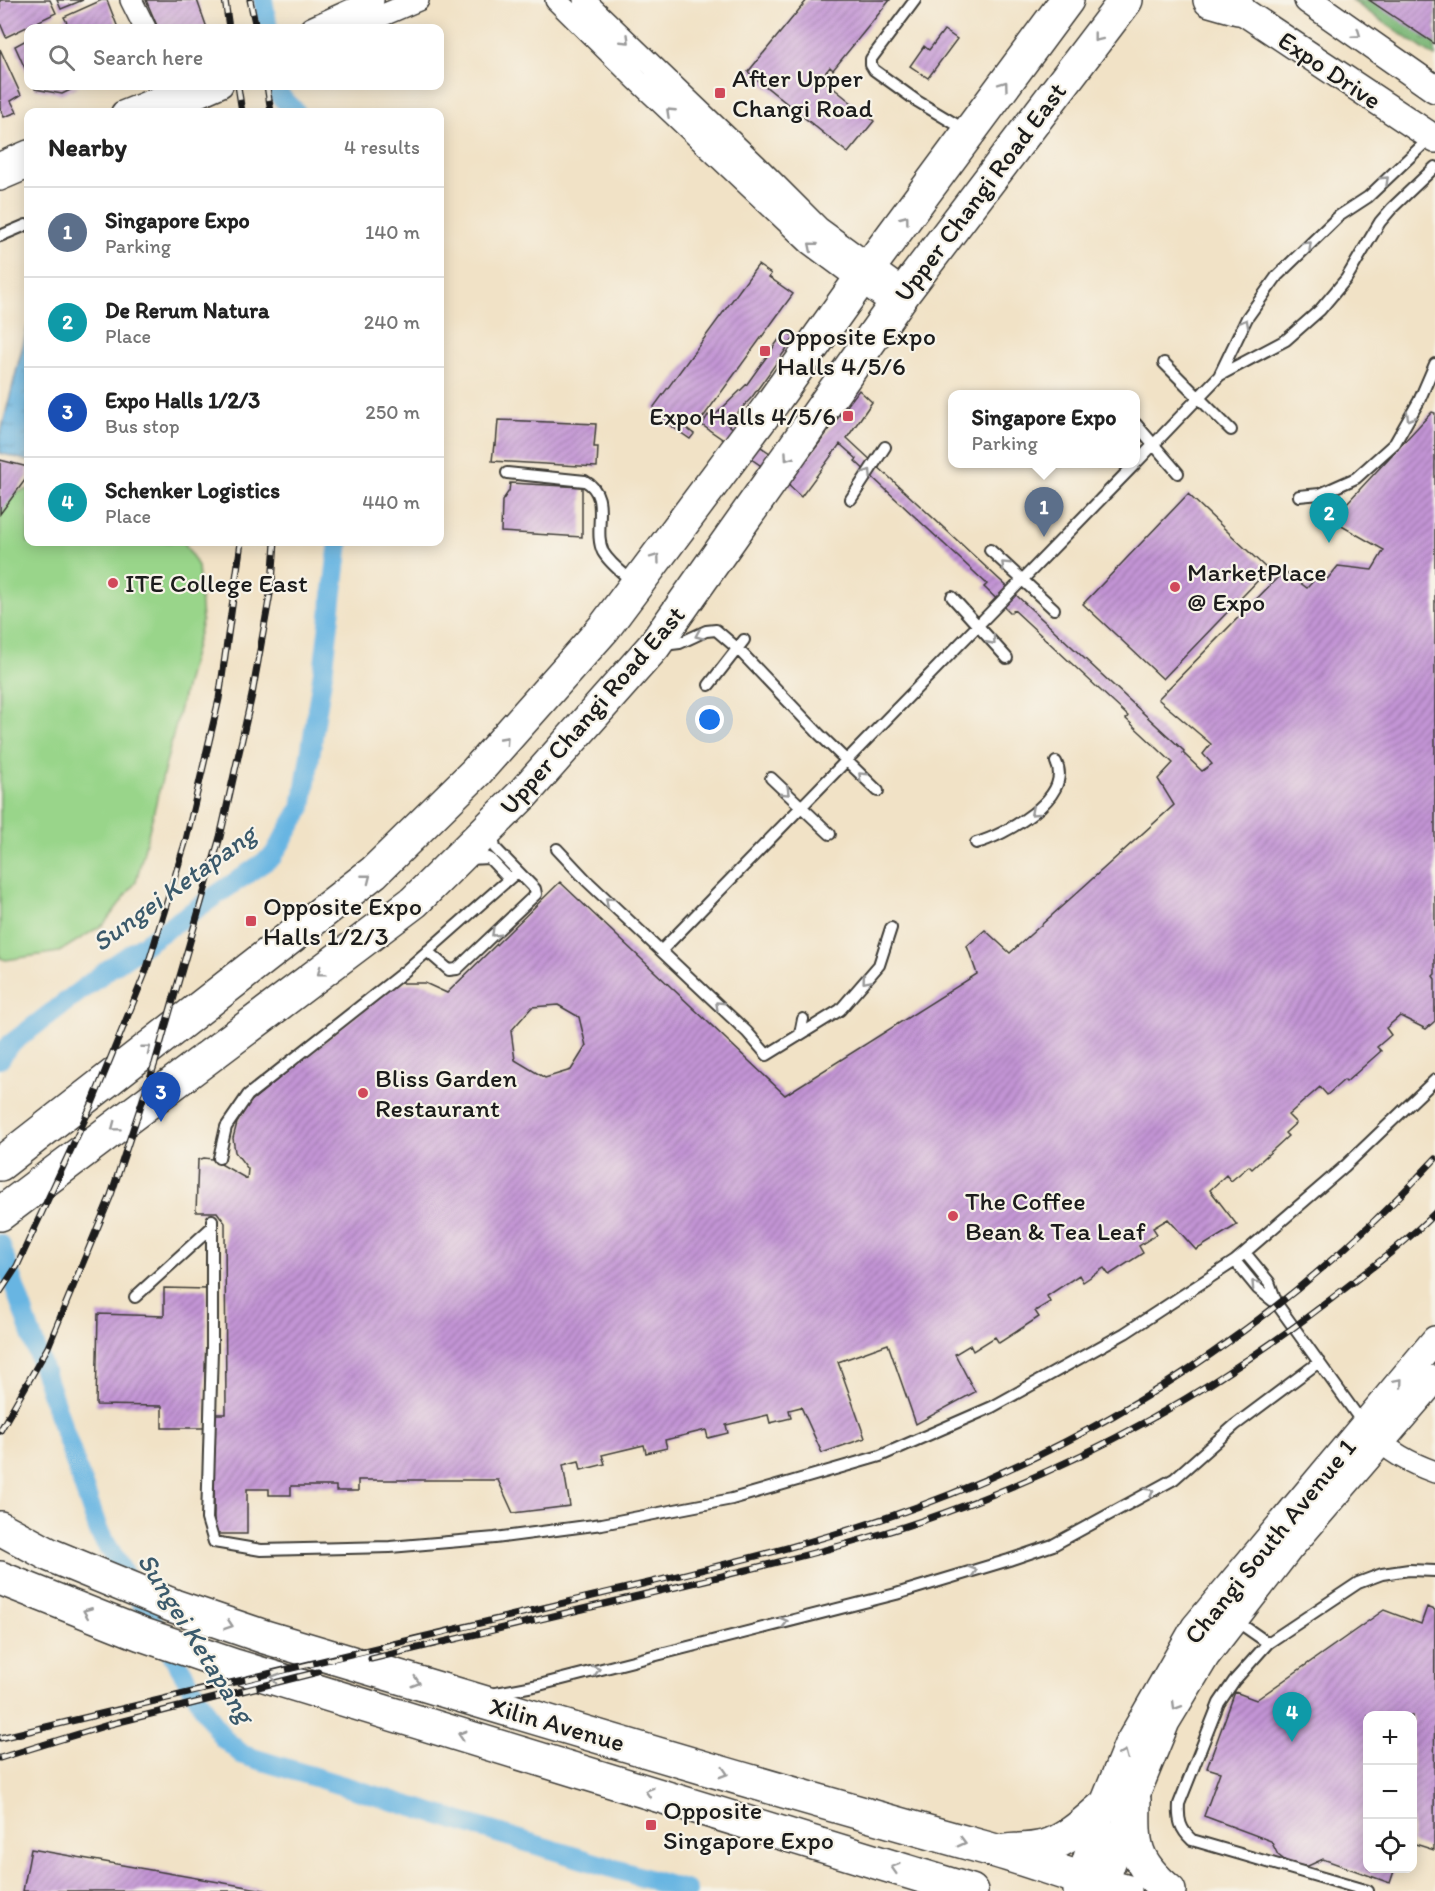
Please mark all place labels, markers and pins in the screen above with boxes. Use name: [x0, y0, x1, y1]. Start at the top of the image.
place label: After Upper Changi Road: [732, 62, 873, 124]
marker: After Upper Changi Road: [713, 86, 727, 100]
place label: Opposite Expo Halls 4/5/6: [777, 320, 936, 382]
marker: Opposite Expo Halls 4/5/6: [758, 344, 772, 358]
place label: Expo Halls 4/5/6: [649, 400, 836, 432]
marker: Expo Halls 4/5/6: [841, 409, 855, 423]
pin: 1: [1024, 488, 1064, 537]
pin: 2: [1310, 494, 1348, 543]
place label: MarketPlace @ Expo: [1187, 556, 1327, 618]
place label: ITE College East: [125, 567, 308, 599]
marker: ITE College East: [106, 576, 120, 590]
marker: MarketPlace @ Expo: [1168, 580, 1182, 594]
place label: Opposite Expo Halls 1/2/3: [263, 890, 422, 952]
marker: Opposite Expo Halls 1/2/3: [244, 914, 258, 928]
place label: Bliss Garden Restaurant: [375, 1062, 517, 1124]
pin: 3: [142, 1072, 180, 1122]
marker: Bliss Garden Restaurant: [356, 1086, 370, 1100]
place label: The Coffee Bean & Tea Leaf: [965, 1185, 1146, 1247]
marker: The Coffee Bean & Tea Leaf: [946, 1209, 960, 1223]
pin: 4: [1272, 1692, 1312, 1742]
place label: Opposite Singapore Expo: [663, 1794, 834, 1856]
marker: Opposite Singapore Expo: [644, 1818, 658, 1832]

